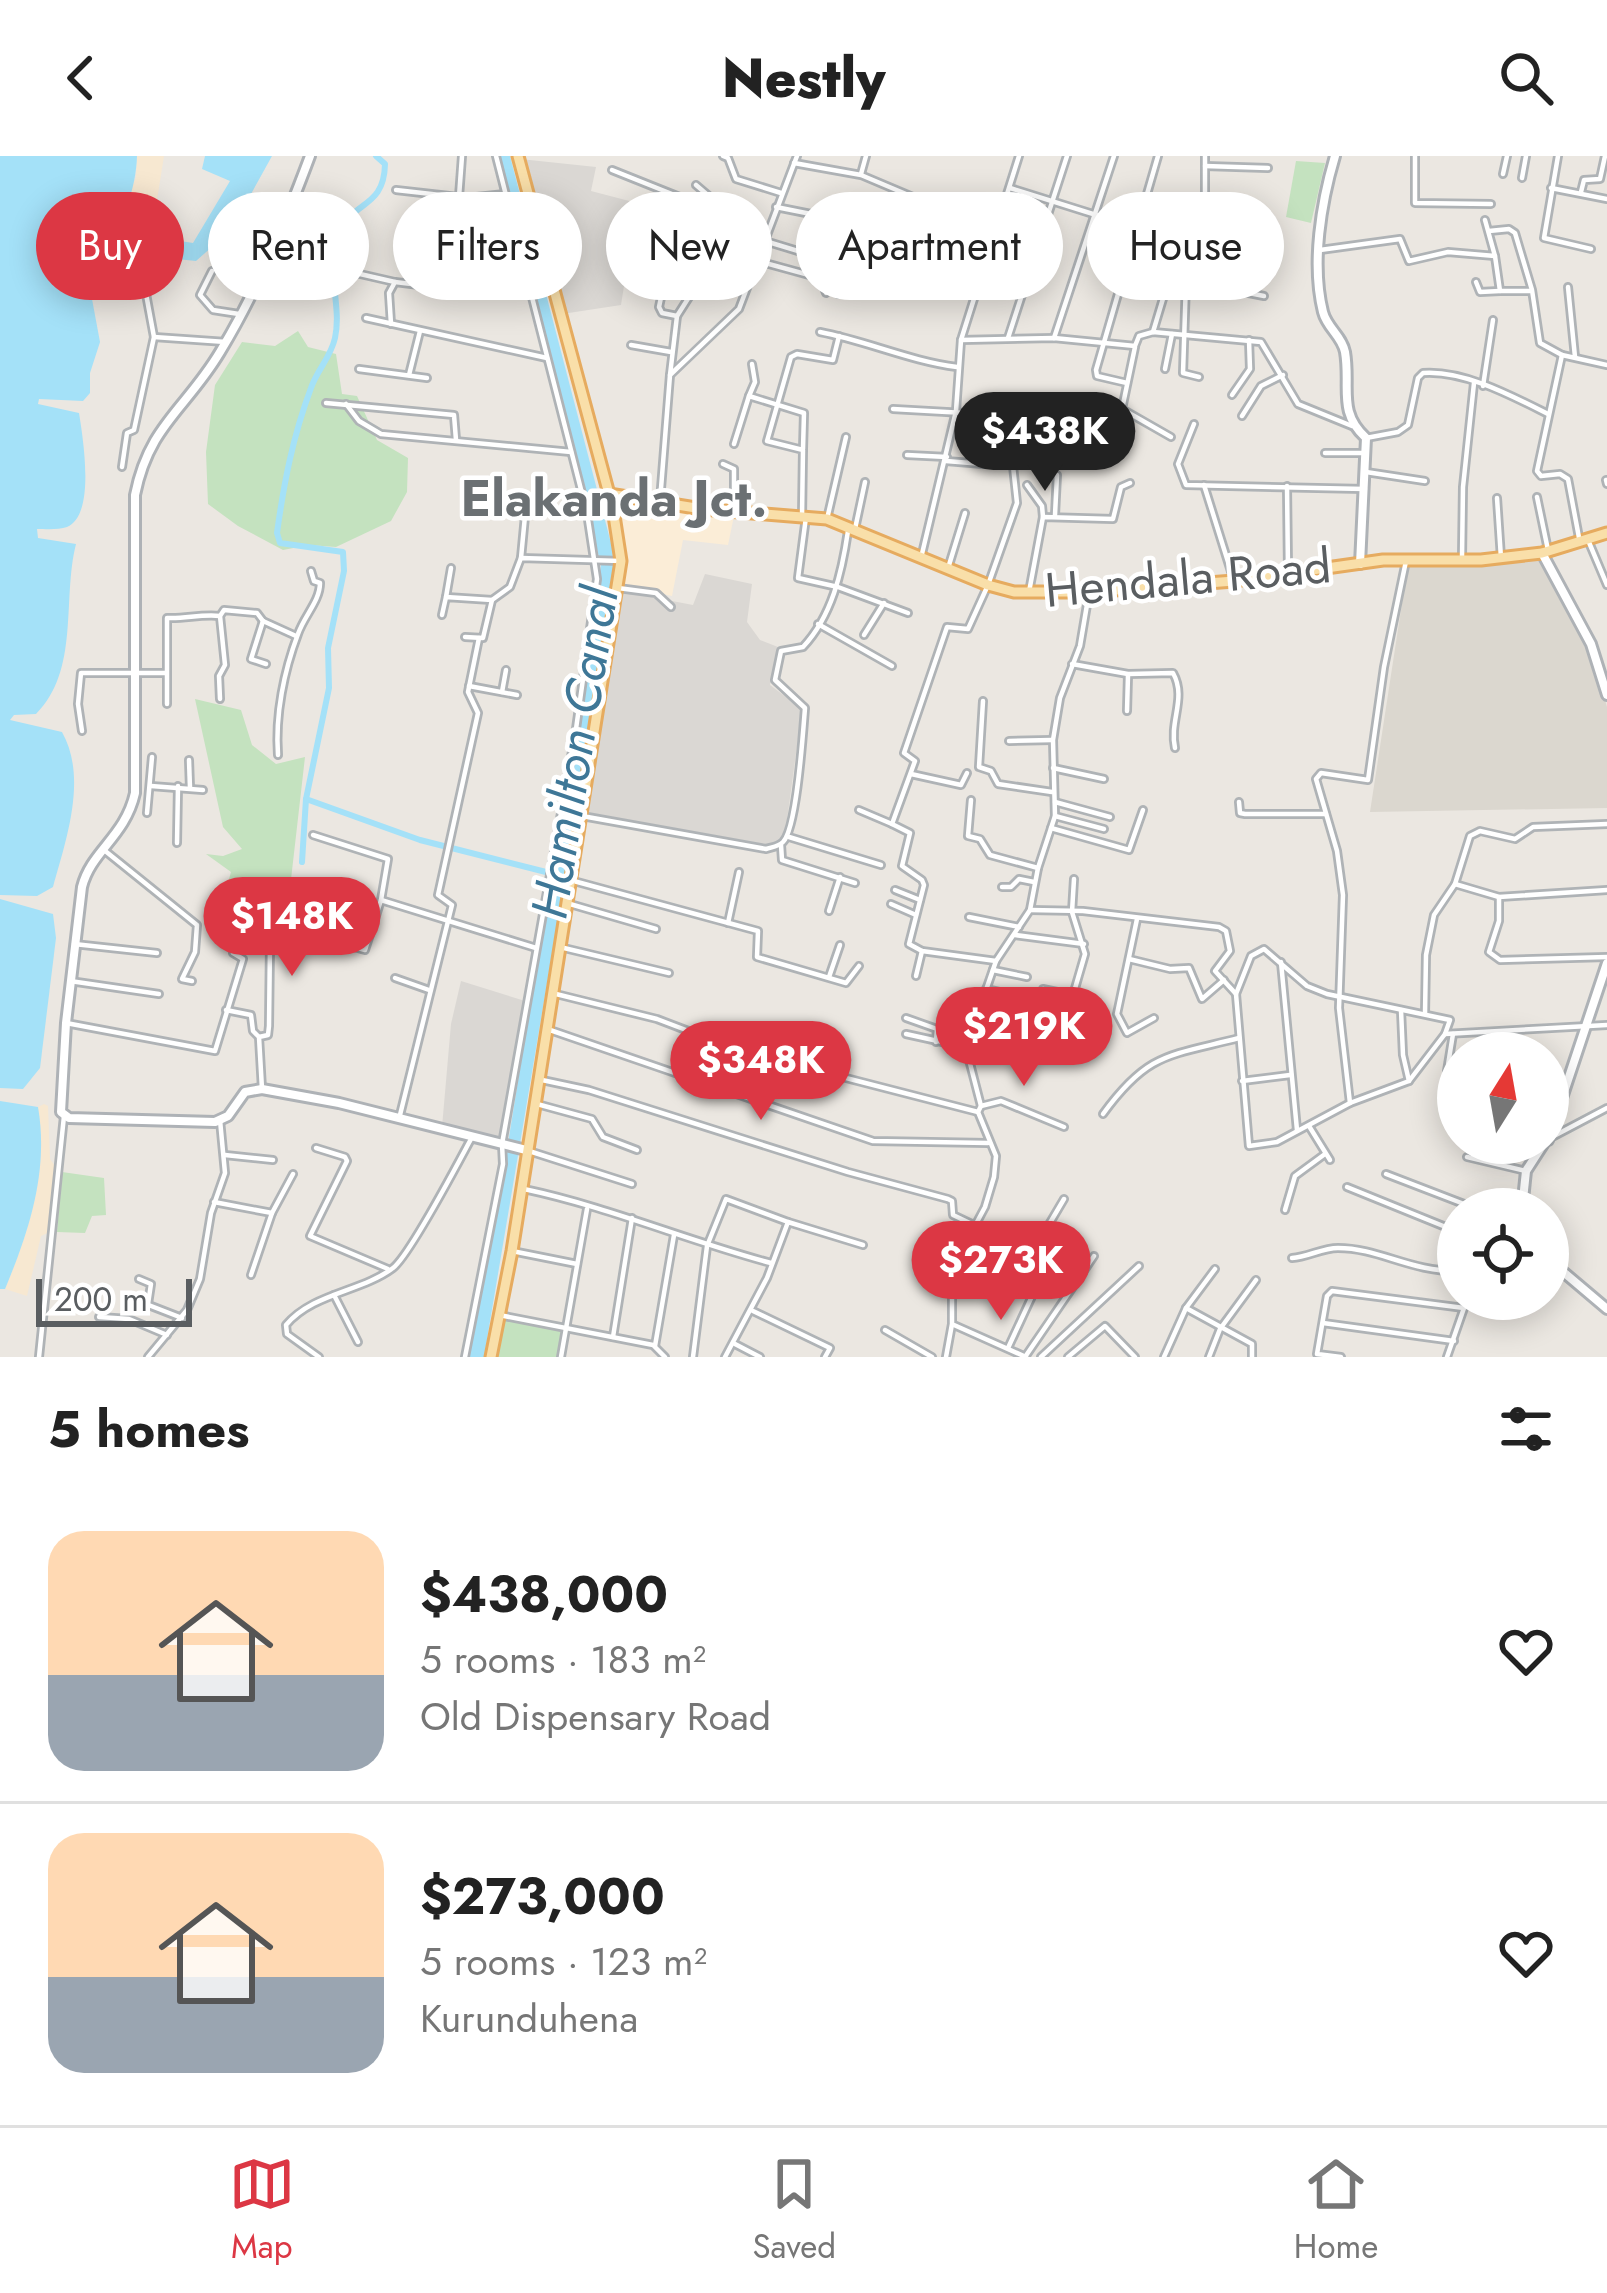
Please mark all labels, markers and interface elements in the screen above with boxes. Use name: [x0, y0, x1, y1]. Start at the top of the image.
text: Nestly: [722, 39, 885, 117]
icon: back: [48, 45, 114, 111]
icon: search: [1493, 45, 1559, 111]
chip: Buy: [36, 192, 184, 300]
chip: Rent: [208, 192, 369, 300]
chip: Filters: [393, 192, 582, 300]
chip: New: [606, 192, 772, 300]
chip: Apartment: [796, 192, 1063, 300]
chip: House: [1087, 192, 1284, 300]
pin: $438K: [961, 392, 1129, 494]
text: $438K: [981, 402, 1109, 459]
district label: Elakanda Jct.: [460, 461, 768, 535]
street label: Hendala Road: [1042, 531, 1334, 625]
water label: Hamilton Canal: [511, 580, 637, 924]
pin: $148K: [208, 877, 376, 979]
text: $148K: [230, 887, 354, 944]
pin: $219K: [940, 987, 1108, 1089]
text: $219K: [962, 997, 1086, 1054]
pin: $348K: [677, 1021, 845, 1123]
text: $348K: [697, 1031, 825, 1088]
north arrow: [1437, 1032, 1569, 1164]
map controls: [1437, 1032, 1569, 1320]
button: locate: [1437, 1188, 1569, 1320]
pin: $273K: [917, 1221, 1085, 1323]
text: $273K: [939, 1231, 1063, 1288]
scale bar: [36, 1273, 192, 1326]
text: 200 m: [54, 1276, 148, 1323]
text: 5 homes: [48, 1392, 250, 1466]
icon: filters: [1493, 1396, 1559, 1462]
text: $438,000: [420, 1557, 668, 1631]
icon: home: [144, 1579, 288, 1723]
icon: heart: [1493, 1618, 1559, 1684]
text: 5 rooms · 183 m²: [420, 1631, 706, 1688]
text: Old Dispensary Road: [420, 1688, 771, 1745]
text: $273,000: [420, 1859, 665, 1933]
icon: home: [144, 1881, 288, 2025]
icon: heart: [1493, 1920, 1559, 1986]
text: 5 rooms · 123 m²: [420, 1933, 707, 1990]
text: Kurunduhena: [420, 1990, 638, 2047]
tab: Map: [229, 2151, 295, 2270]
tab: Saved: [753, 2151, 836, 2270]
tab: Home: [1294, 2151, 1378, 2270]

